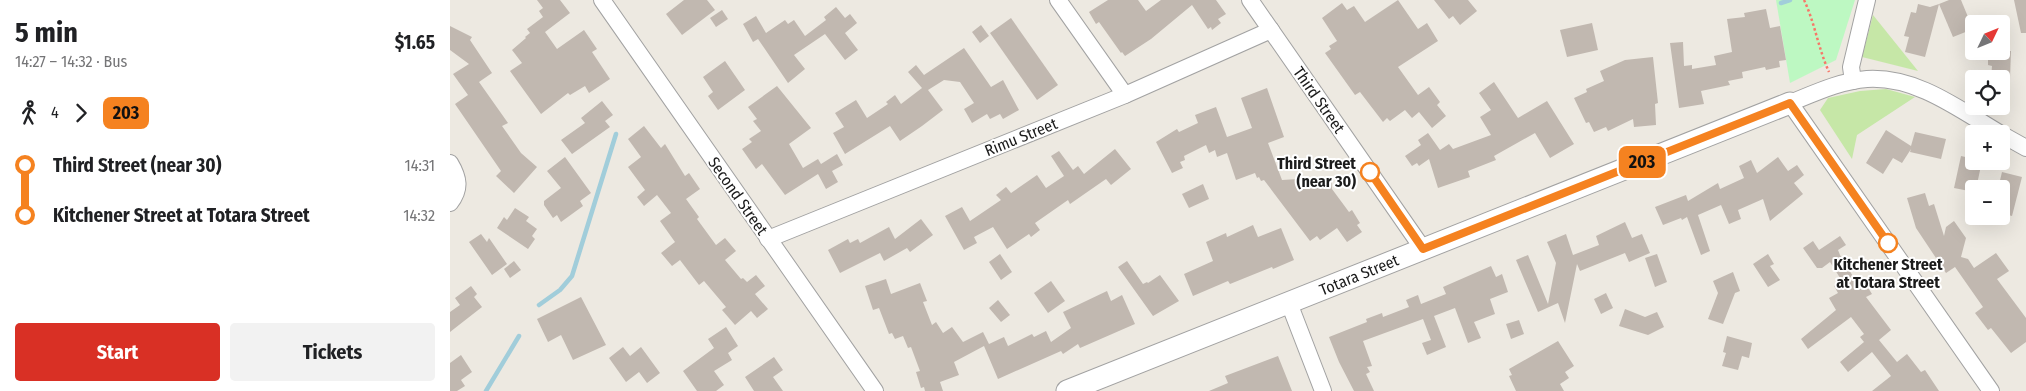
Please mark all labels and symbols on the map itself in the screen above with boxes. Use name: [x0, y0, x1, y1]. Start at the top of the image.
north arrow: [1965, 15, 2010, 60]
street label: Third Street: [1289, 63, 1349, 137]
street label: Rimu Street: [982, 114, 1061, 160]
line badge: 203: [1613, 146, 1671, 178]
street label: Second Street: [704, 153, 772, 239]
place label: Third Street (near 30): [1277, 154, 1356, 191]
marker: Third Street (near 30): [1360, 162, 1380, 182]
marker: Kitchener Street at Totara Street: [1878, 233, 1898, 253]
street label: Totara Street: [1317, 250, 1402, 300]
place label: Kitchener Street at Totara Street: [1833, 255, 1943, 292]

